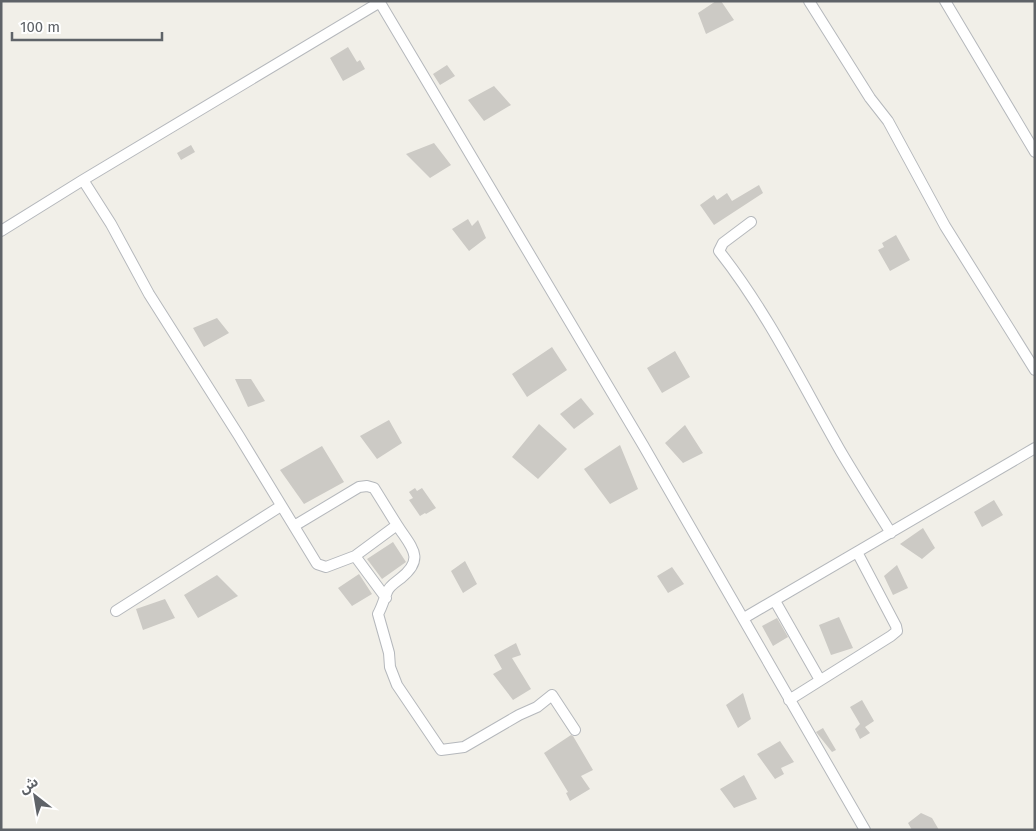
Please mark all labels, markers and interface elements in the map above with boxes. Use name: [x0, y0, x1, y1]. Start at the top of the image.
scale bar: [12, 10, 162, 42]
text: 100 m: [20, 18, 60, 36]
north arrow: [10, 771, 60, 821]
text: ش: [16, 773, 41, 798]

